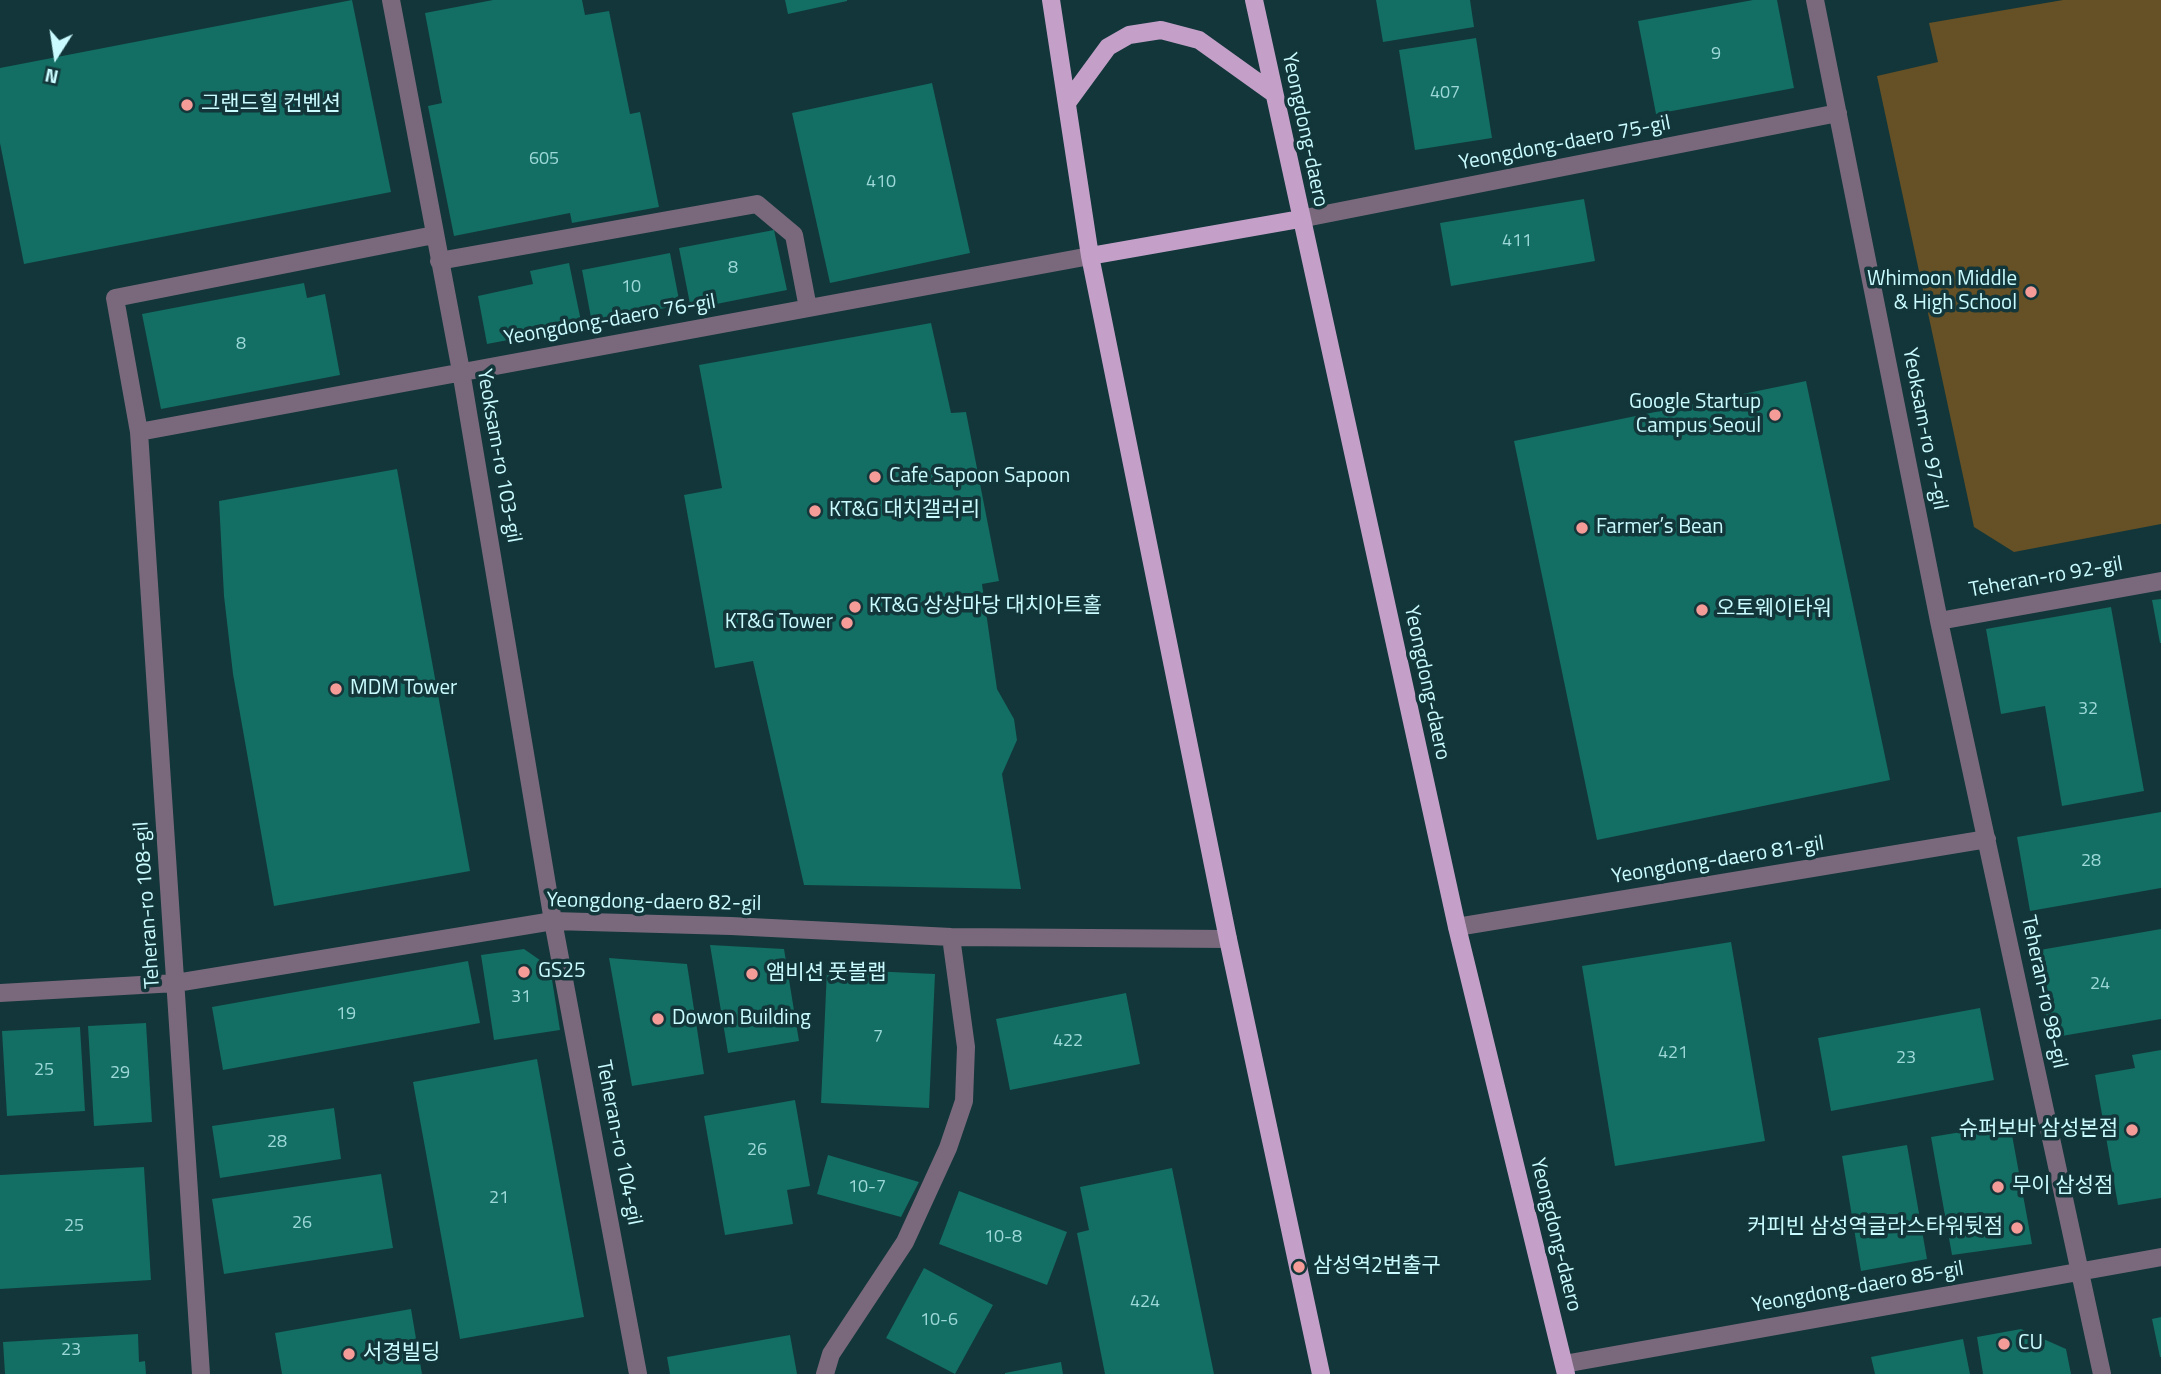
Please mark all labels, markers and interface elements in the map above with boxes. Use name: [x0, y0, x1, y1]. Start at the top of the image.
north arrow: [21, 21, 91, 91]
house number: 9: [1711, 44, 1721, 66]
street label: Yeongdong-daero: [1275, 51, 1333, 209]
text: N: [42, 61, 61, 93]
house number: 407: [1430, 83, 1460, 105]
place label: 그랜드힐 컨벤션: [201, 92, 341, 118]
marker: 그랜드힐 컨벤션: [179, 97, 195, 113]
street label: Yeongdong-daero 75-gil: [1457, 111, 1673, 177]
house number: 605: [529, 149, 559, 171]
house number: 410: [866, 172, 896, 194]
house number: 411: [1502, 231, 1532, 253]
house number: 8: [728, 258, 738, 280]
place label: Whimoon Middle & High School: [1867, 267, 2017, 317]
house number: 10: [621, 277, 641, 299]
marker: Whimoon Middle & High School: [2023, 284, 2039, 300]
street label: Yeongdong-daero 76-gil: [502, 290, 718, 352]
house number: 8: [236, 334, 246, 356]
street label: Yeoksam-ro 97-gil: [1896, 346, 1952, 512]
street label: Yeoksam-ro 103-gil: [470, 367, 526, 545]
place label: Google Startup Campus Seoul: [1629, 390, 1761, 440]
marker: Google Startup Campus Seoul: [1767, 407, 1783, 423]
place label: Cafe Sapoon Sapoon: [889, 464, 1070, 490]
marker: Cafe Sapoon Sapoon: [867, 469, 883, 485]
place label: KT&G 대치갤러리: [829, 498, 980, 524]
marker: KT&G 대치갤러리: [807, 503, 823, 519]
place label: Farmer’s Bean: [1596, 515, 1723, 541]
marker: Farmer’s Bean: [1574, 520, 1590, 536]
street label: Teheran-ro 92-gil: [1967, 552, 2125, 604]
place label: KT&G 상상마당 대치아트홀: [869, 594, 1102, 620]
place label: 오토웨이타워: [1716, 597, 1832, 623]
marker: KT&G 상상마당 대치아트홀: [847, 599, 863, 615]
marker: 오토웨이타워: [1694, 602, 1710, 618]
street label: Yeongdong-daero: [1397, 604, 1455, 762]
place label: KT&G Tower: [725, 610, 833, 636]
marker: KT&G Tower: [839, 615, 855, 631]
place label: MDM Tower: [350, 676, 457, 702]
marker: MDM Tower: [328, 681, 344, 697]
house number: 32: [2078, 699, 2098, 721]
street label: Teheran-ro 108-gil: [130, 821, 166, 989]
street label: Yeongdong-daero 81-gil: [1610, 832, 1826, 890]
house number: 28: [2081, 851, 2101, 873]
street label: Yeongdong-daero 82-gil: [546, 889, 762, 917]
street label: Teheran-ro 98-gil: [2014, 913, 2072, 1071]
place label: GS25: [538, 959, 586, 985]
place label: 앰비션 풋볼랩: [766, 961, 887, 987]
marker: GS25: [516, 964, 532, 980]
marker: 앰비션 풋볼랩: [744, 966, 760, 982]
house number: 24: [2090, 974, 2110, 996]
house number: 31: [511, 987, 531, 1009]
house number: 19: [336, 1004, 356, 1026]
place label: Dowon Building: [672, 1006, 811, 1032]
marker: Dowon Building: [650, 1011, 666, 1027]
house number: 7: [873, 1027, 883, 1049]
house number: 422: [1053, 1031, 1083, 1053]
house number: 421: [1658, 1043, 1688, 1065]
house number: 23: [1896, 1048, 1916, 1070]
street label: Teheran-ro 104-gil: [590, 1058, 646, 1228]
house number: 25: [34, 1060, 54, 1082]
house number: 29: [110, 1063, 130, 1085]
place label: 슈퍼보바 삼성본점: [1959, 1117, 2118, 1143]
marker: 슈퍼보바 삼성본점: [2124, 1122, 2140, 1138]
house number: 28: [267, 1132, 287, 1154]
house number: 26: [747, 1140, 767, 1162]
street label: Yeongdong-daero: [1524, 1156, 1586, 1314]
place label: 무이 삼성점: [2012, 1174, 2113, 1200]
house number: 10-7: [848, 1177, 886, 1199]
marker: 무이 삼성점: [1990, 1179, 2006, 1195]
house number: 21: [489, 1188, 509, 1210]
house number: 26: [292, 1213, 312, 1235]
place label: 커피빈 삼성역글라스타워뒷점: [1747, 1215, 2003, 1241]
house number: 25: [64, 1216, 84, 1238]
marker: 커피빈 삼성역글라스타워뒷점: [2009, 1220, 2025, 1236]
house number: 10-8: [984, 1227, 1022, 1249]
place label: 삼성역2번출구: [1313, 1254, 1441, 1280]
street label: Yeongdong-daero 85-gil: [1750, 1257, 1966, 1319]
marker: 삼성역2번출구: [1291, 1259, 1307, 1275]
house number: 424: [1130, 1292, 1160, 1314]
house number: 10-6: [920, 1310, 958, 1332]
place label: CU: [2018, 1331, 2043, 1357]
marker: CU: [1996, 1336, 2012, 1352]
house number: 23: [61, 1340, 81, 1362]
place label: 서경빌딩: [363, 1341, 440, 1367]
marker: 서경빌딩: [341, 1346, 357, 1362]

